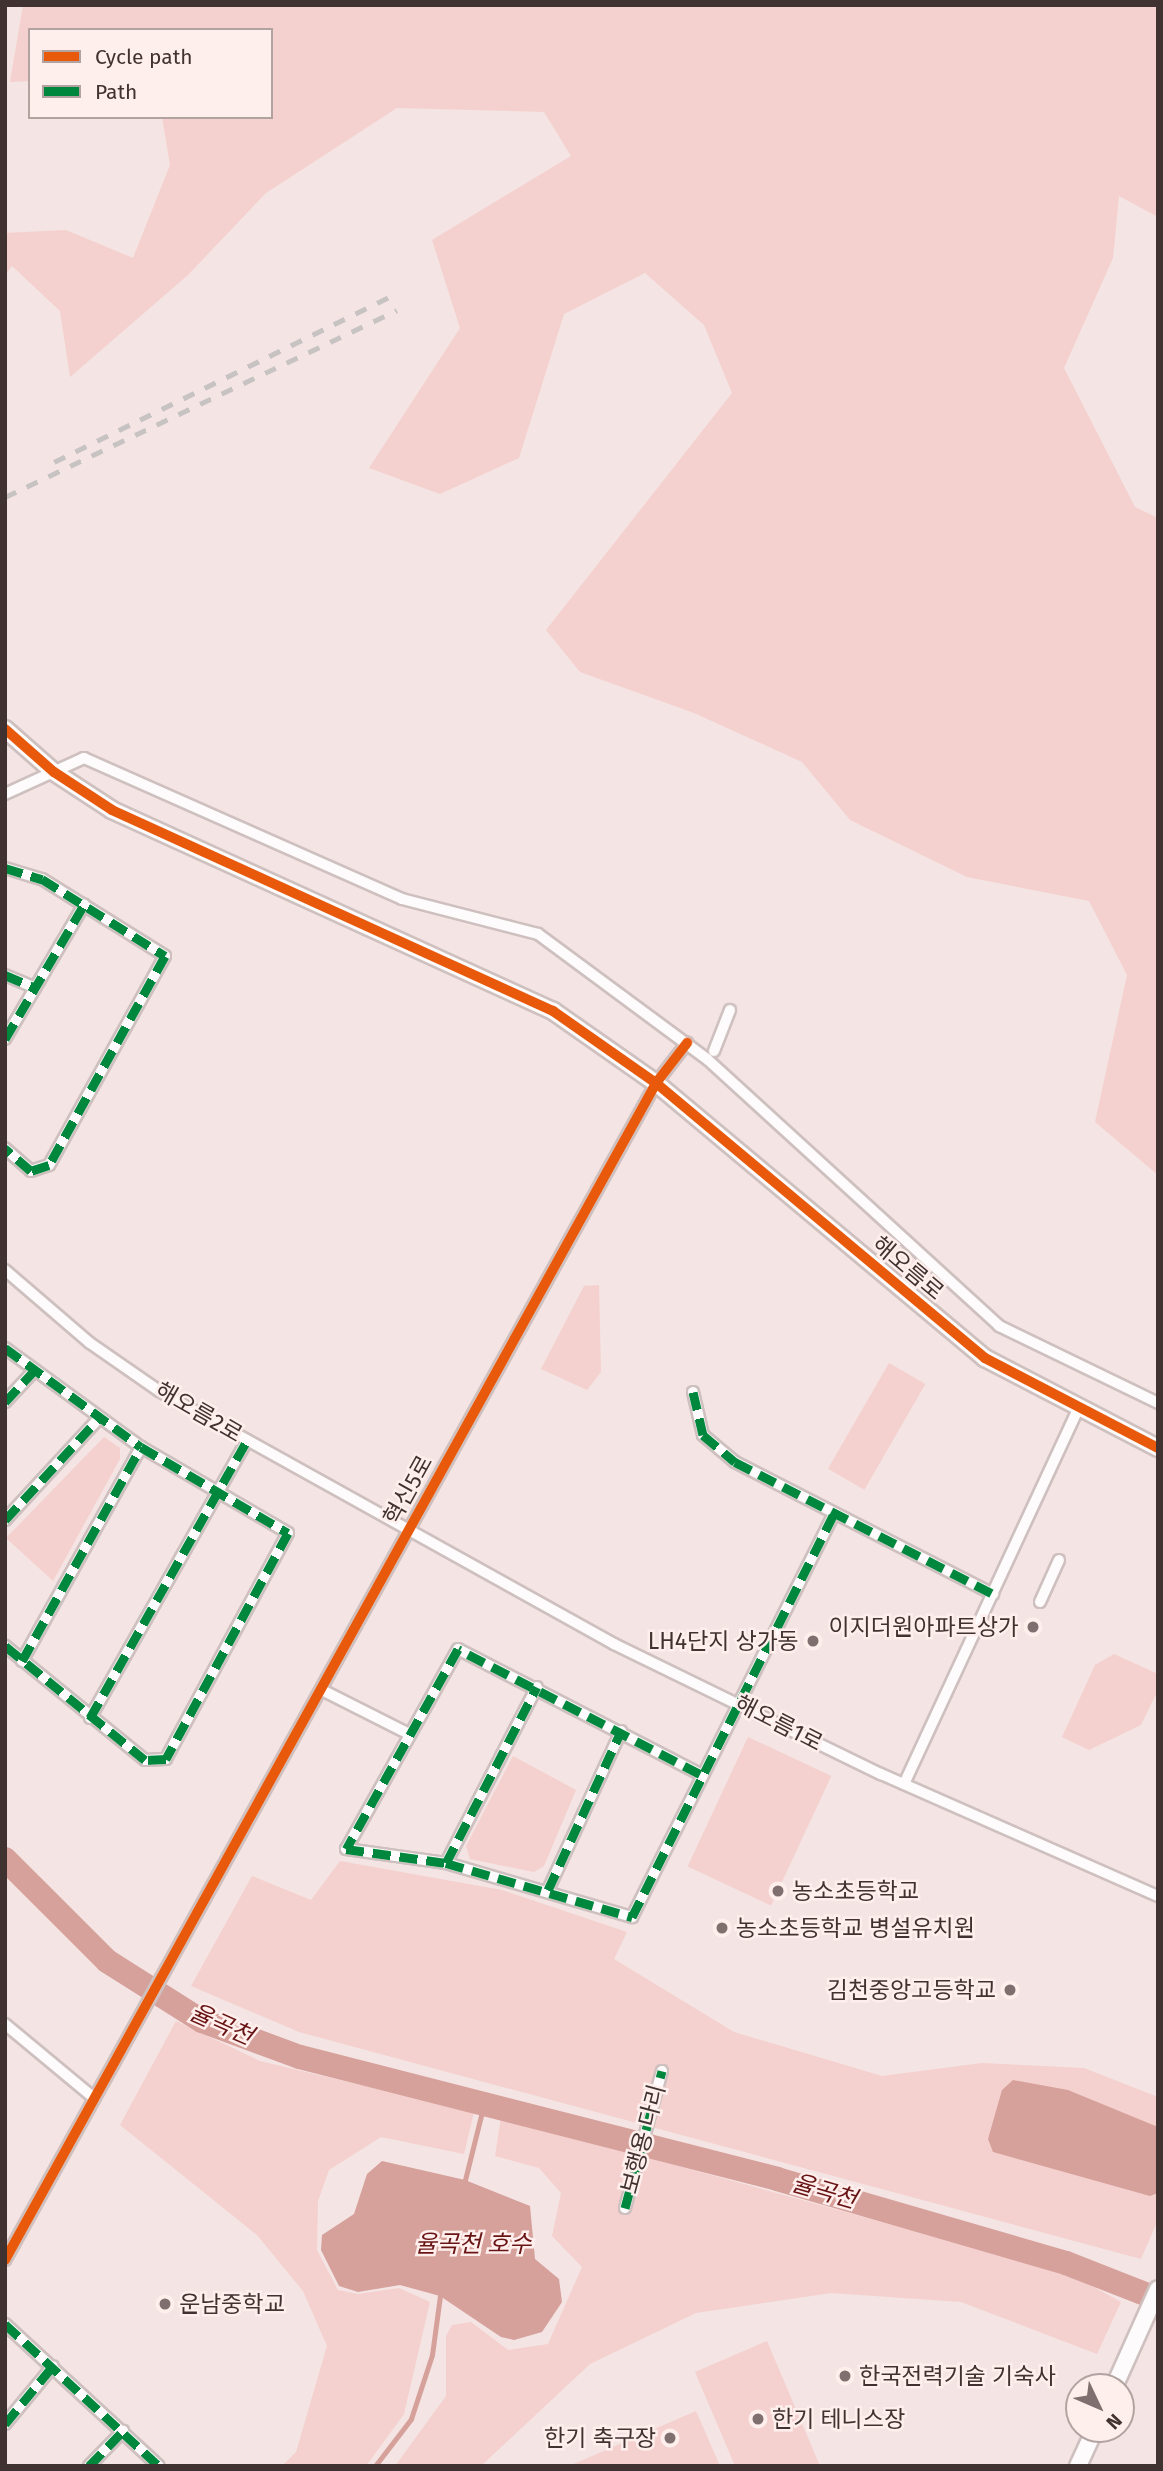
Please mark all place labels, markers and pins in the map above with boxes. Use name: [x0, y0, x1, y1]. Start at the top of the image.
place label: 이지더원아파트상가: [829, 1613, 1019, 1641]
marker: 이지더원아파트상가: [1025, 1619, 1041, 1635]
place label: LH4단지 상가동: [648, 1627, 799, 1655]
marker: LH4단지 상가동: [805, 1633, 821, 1649]
place label: 농소초등학교: [792, 1877, 919, 1905]
marker: 농소초등학교: [770, 1883, 786, 1899]
place label: 농소초등학교 병설유치원: [736, 1914, 975, 1942]
marker: 농소초등학교 병설유치원: [714, 1920, 730, 1936]
place label: 김천중앙고등학교: [827, 1976, 996, 2004]
marker: 김천중앙고등학교: [1002, 1982, 1018, 1998]
place label: 운남중학교: [179, 2290, 285, 2318]
marker: 운남중학교: [157, 2296, 173, 2312]
place label: 한국전력기술 기숙사: [859, 2362, 1056, 2390]
marker: 한국전력기술 기숙사: [837, 2368, 853, 2384]
place label: 한기 테니스장: [772, 2405, 905, 2433]
marker: 한기 테니스장: [750, 2411, 766, 2427]
place label: 한기 축구장: [544, 2424, 656, 2452]
marker: 한기 축구장: [662, 2430, 678, 2446]

